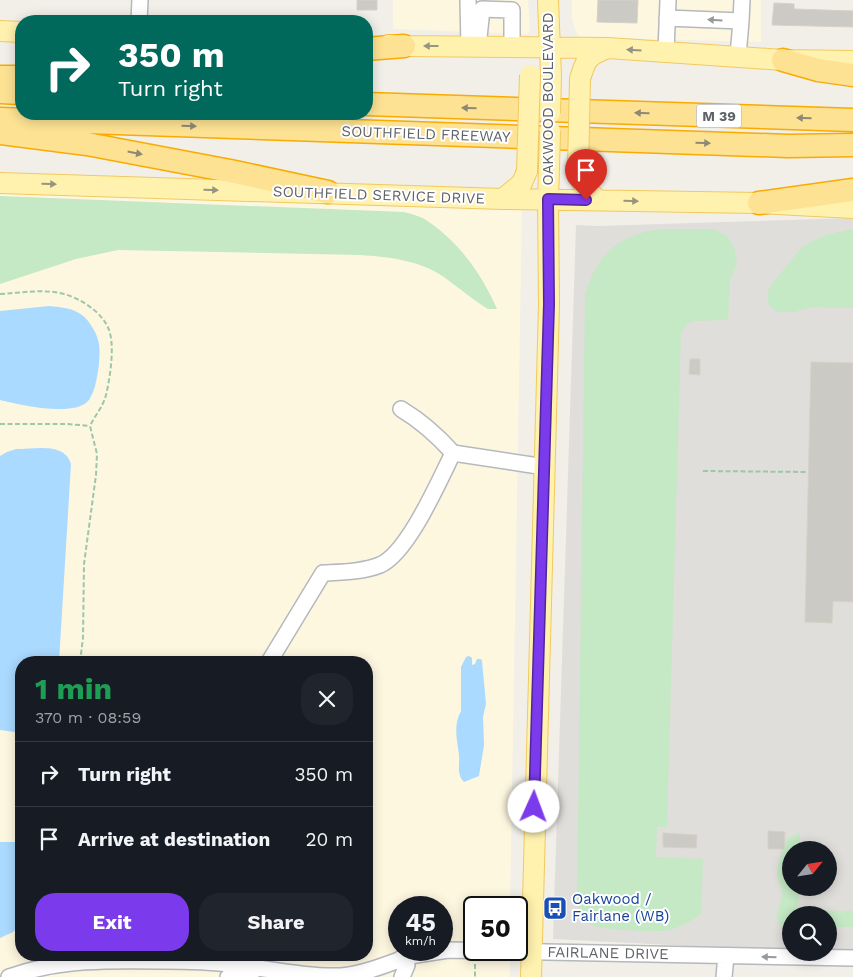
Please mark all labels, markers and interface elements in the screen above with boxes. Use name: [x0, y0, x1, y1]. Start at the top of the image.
street label: OAKWOOD BOULEVARD: [539, 13, 557, 185]
one-way arrow: [707, 16, 723, 24]
text: 350 m: [118, 34, 225, 76]
icon: right: [35, 35, 100, 100]
one-way arrow: [423, 42, 439, 50]
one-way arrow: [626, 45, 642, 53]
text: Turn right: [118, 76, 223, 101]
one-way arrow: [460, 103, 476, 111]
road number: M 39: [696, 104, 742, 128]
one-way arrow: [634, 109, 650, 117]
one-way arrow: [796, 114, 812, 122]
one-way arrow: [181, 122, 197, 130]
street label: SOUTHFIELD FREEWAY: [341, 122, 511, 146]
one-way arrow: [695, 139, 711, 147]
pin: [565, 149, 607, 200]
one-way arrow: [127, 150, 143, 158]
icon: arrive: [572, 156, 600, 184]
one-way arrow: [41, 180, 57, 188]
street label: SOUTHFIELD SERVICE DRIVE: [273, 182, 485, 208]
one-way arrow: [203, 186, 219, 194]
one-way arrow: [624, 197, 640, 205]
text: 1 min: [35, 671, 112, 706]
button: close: [301, 673, 353, 725]
text: 370 m · 08:59: [35, 708, 141, 727]
icon: right: [35, 760, 63, 788]
text: Turn right: [78, 763, 171, 786]
text: 350 m: [294, 763, 353, 786]
position arrow: [507, 780, 559, 832]
icon: arrive: [35, 825, 63, 853]
text: Arrive at destination: [78, 828, 270, 851]
text: 20 m: [306, 828, 353, 851]
north arrow: [782, 841, 838, 896]
map controls: [782, 841, 837, 961]
place label: Oakwood / Fairlane (WB): [572, 890, 669, 925]
button: Exit: [35, 893, 189, 951]
button: Share: [199, 893, 353, 951]
bus stop icon: Oakwood / Fairlane (WB): [542, 895, 568, 921]
speed limit sign: 50: [463, 896, 528, 961]
button: search: [782, 906, 837, 961]
text: 45: [405, 908, 436, 937]
text: km/h: [405, 934, 436, 948]
street label: FAIRLANE DRIVE: [547, 943, 669, 963]
one-way arrow: [761, 952, 777, 960]

